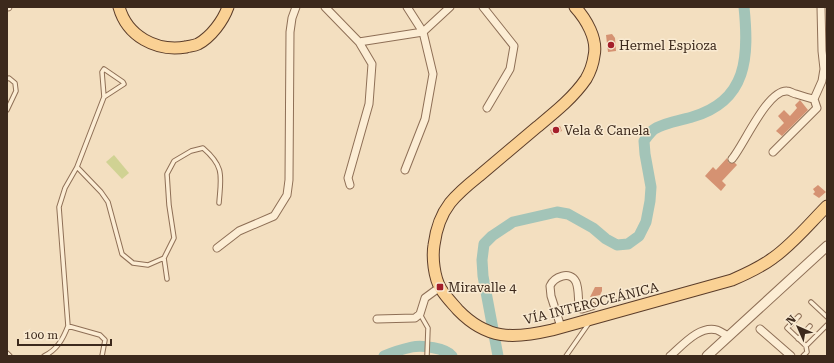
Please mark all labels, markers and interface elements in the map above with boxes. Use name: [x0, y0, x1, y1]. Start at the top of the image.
place label: Hermel Espioza: [619, 38, 717, 53]
marker: Hermel Espioza: [606, 40, 616, 50]
place label: Vela & Canela: [564, 123, 650, 138]
marker: Vela & Canela: [551, 125, 561, 135]
street label: VÍA INTEROCEÁNICA: [522, 279, 660, 327]
place label: Miravalle 4: [448, 280, 517, 295]
marker: Miravalle 4: [435, 282, 445, 292]
north arrow: [778, 307, 818, 347]
text: N: [784, 312, 799, 328]
scale bar: [18, 321, 111, 347]
text: 100 m: [24, 328, 58, 342]

